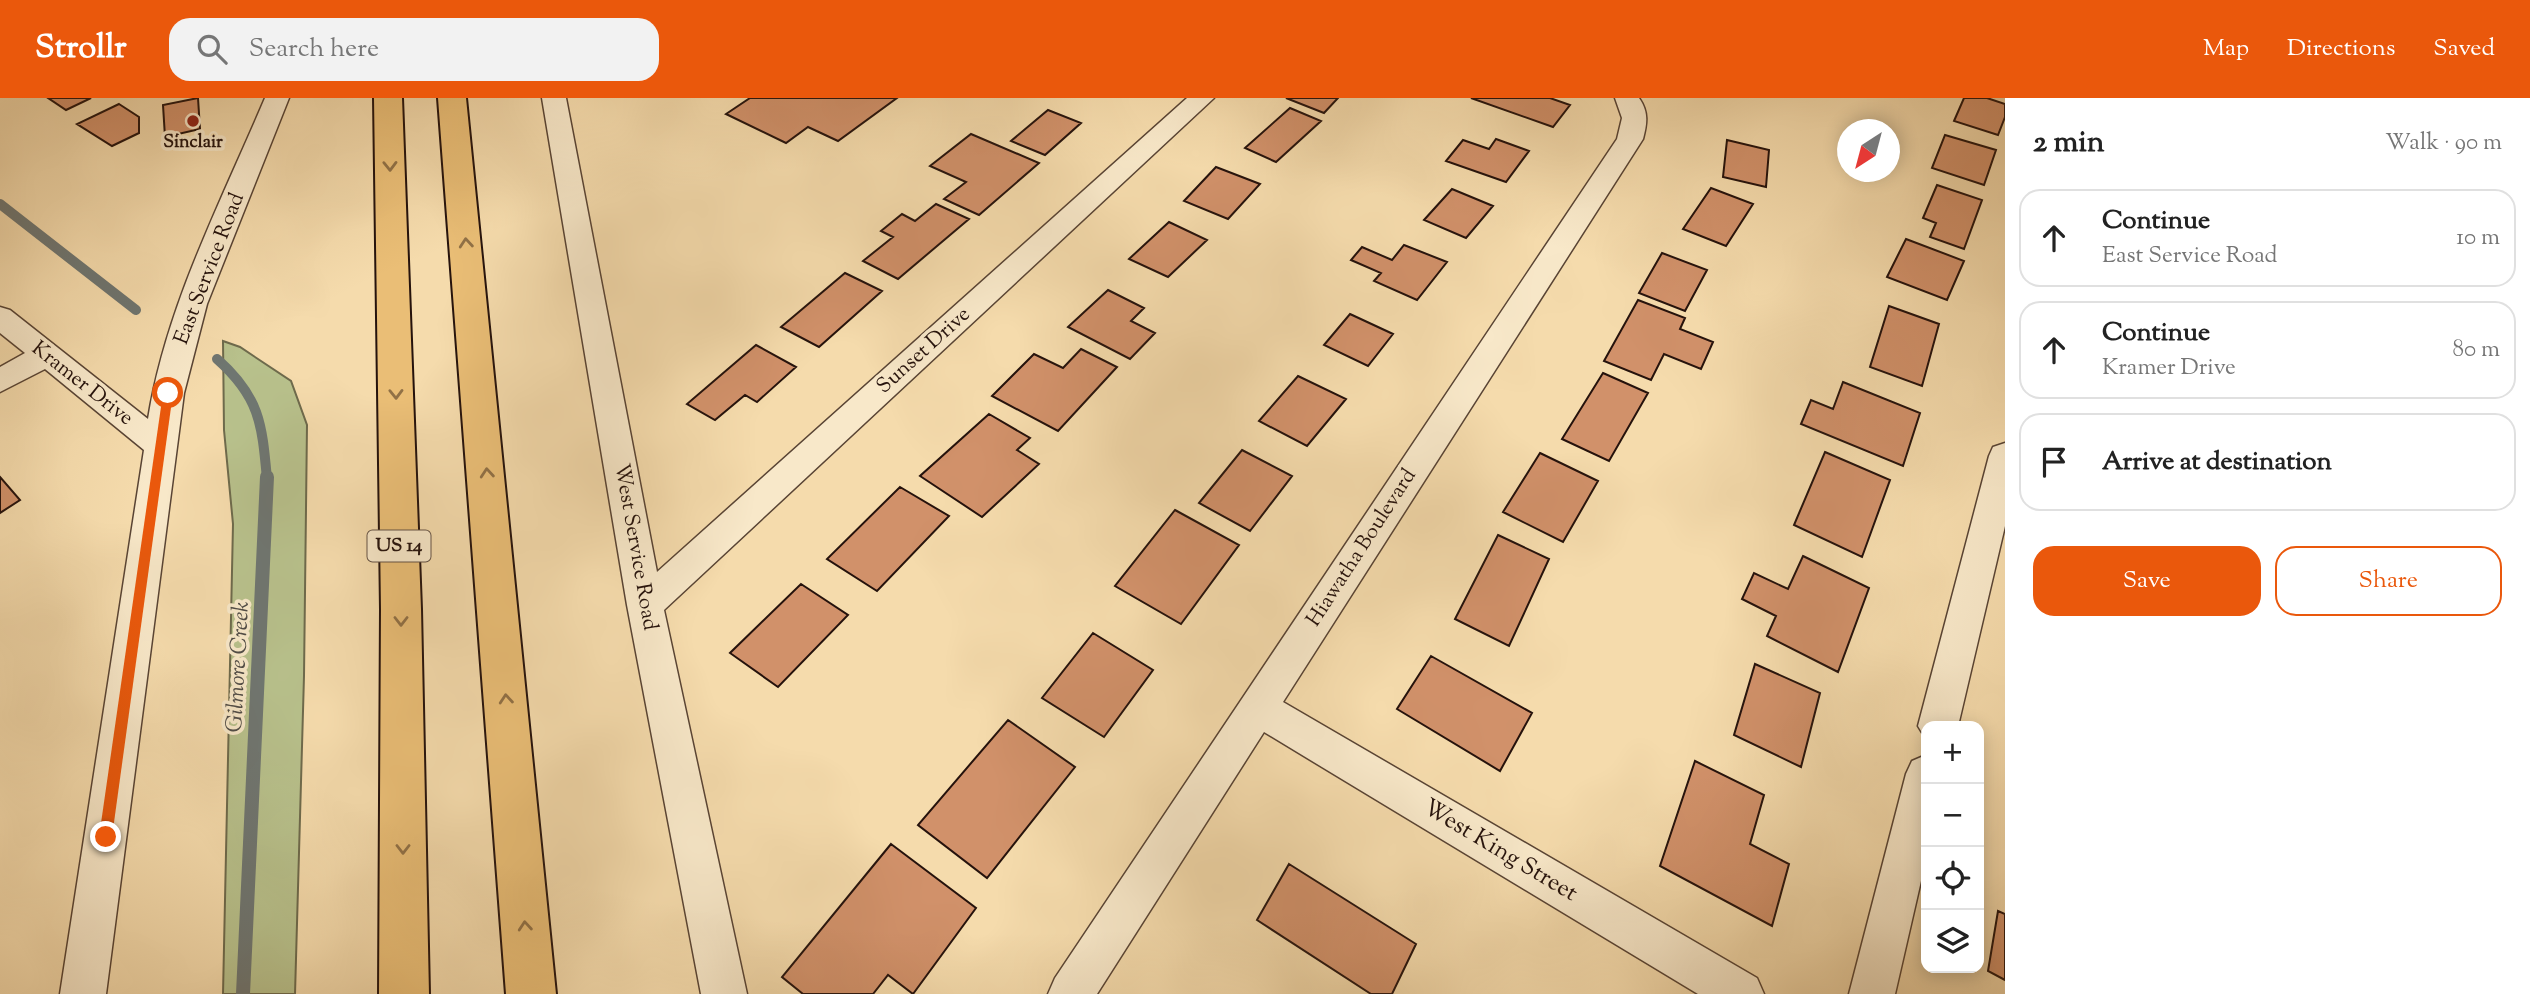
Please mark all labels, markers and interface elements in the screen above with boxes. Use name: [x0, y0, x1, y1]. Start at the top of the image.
search box: [169, 18, 659, 81]
text: Strollr: [35, 25, 127, 73]
icon: search: [193, 30, 231, 68]
text: Search here: [249, 31, 379, 68]
text: Map: [2203, 32, 2249, 66]
text: Directions: [2287, 32, 2395, 66]
text: Saved: [2433, 32, 2495, 66]
marker: Sinclair: [185, 113, 201, 129]
north arrow: [1837, 119, 1900, 182]
text: 2 min: [2033, 122, 2105, 165]
text: Walk · 90 m: [2385, 127, 2502, 160]
place label: Sinclair: [163, 130, 223, 156]
one-way arrow: [382, 161, 398, 172]
street label: East Service Road: [167, 189, 253, 349]
text: Continue: [2102, 203, 2210, 240]
icon: ahead: [2035, 219, 2073, 257]
text: 10 m: [2456, 222, 2500, 255]
one-way arrow: [459, 237, 474, 248]
text: East Service Road: [2102, 240, 2278, 273]
street label: Sunset Drive: [870, 301, 978, 401]
text: Continue: [2102, 315, 2210, 352]
icon: ahead: [2035, 331, 2073, 369]
text: 80 m: [2452, 334, 2500, 367]
street label: Kramer Drive: [25, 335, 139, 433]
text: Kramer Drive: [2102, 352, 2236, 385]
route start: [152, 377, 183, 408]
one-way arrow: [388, 388, 403, 399]
icon: arrive: [2035, 443, 2073, 481]
text: Arrive at destination: [2102, 444, 2332, 481]
street label: West Service Road: [606, 461, 664, 633]
street label: Hiawatha Boulevard: [1300, 463, 1424, 633]
one-way arrow: [480, 467, 495, 478]
road number: US 14: [368, 530, 430, 561]
button: Save: [2033, 546, 2261, 616]
button: Share: [2275, 546, 2502, 616]
water label: Gilmore Creek: [219, 601, 259, 733]
one-way arrow: [393, 616, 409, 627]
one-way arrow: [499, 693, 514, 704]
map controls: [1921, 721, 1984, 973]
button: +: [1921, 721, 1984, 784]
button: −: [1921, 784, 1984, 847]
street label: West King Street: [1416, 791, 1584, 911]
route end: [90, 821, 121, 852]
one-way arrow: [395, 844, 411, 854]
button: locate: [1921, 847, 1984, 910]
button: layers: [1921, 910, 1984, 973]
one-way arrow: [518, 920, 533, 931]

